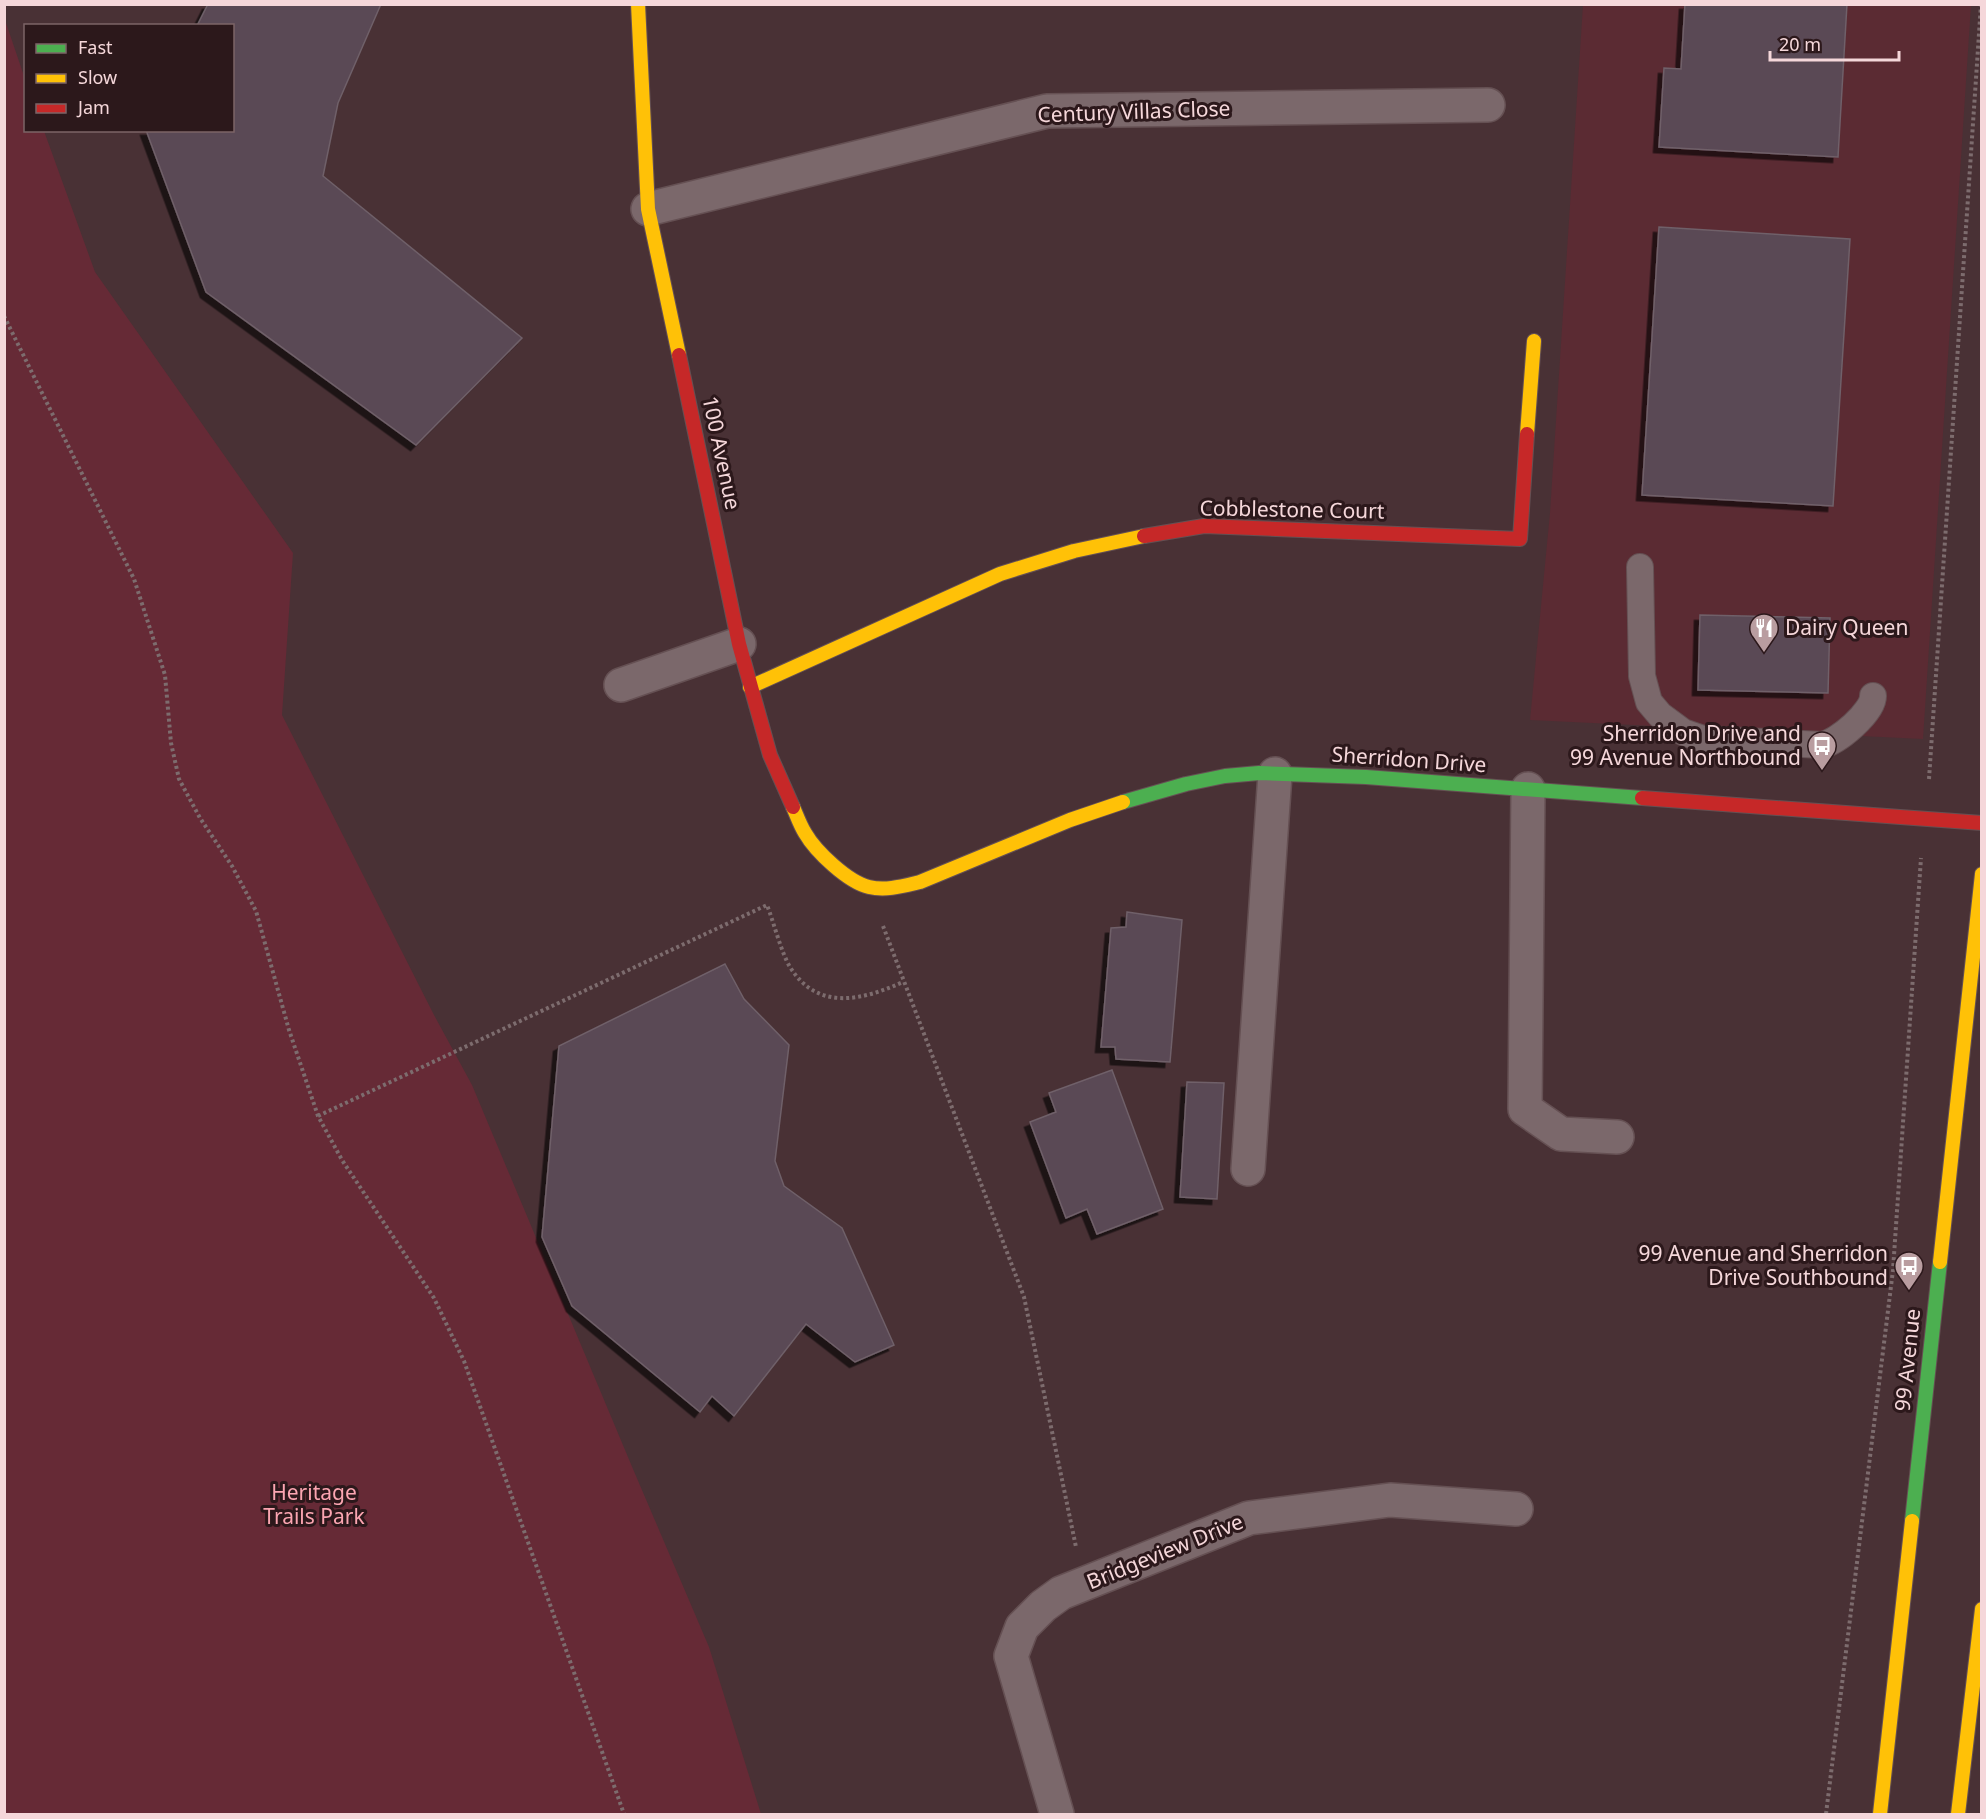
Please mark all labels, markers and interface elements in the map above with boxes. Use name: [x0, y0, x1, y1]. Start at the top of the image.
legend: [24, 24, 234, 132]
scale bar: [1770, 24, 1899, 62]
text: 20 m: [1779, 32, 1821, 56]
text: Fast: [78, 35, 113, 59]
text: Slow: [78, 65, 117, 89]
street label: Century Villas Close: [1037, 94, 1231, 128]
text: Jam: [76, 95, 110, 119]
street label: 100 Avenue: [696, 394, 748, 512]
street label: Cobblestone Court: [1199, 493, 1385, 525]
restaurant icon: Dairy Queen: [1748, 612, 1780, 654]
place label: Dairy Queen: [1785, 613, 1908, 641]
place label: Sherridon Drive and 99 Avenue Northbound: [1570, 719, 1801, 771]
bus stop icon: Sherridon Drive and 99 Avenue Northbound: [1806, 730, 1838, 772]
street label: Sherridon Drive: [1331, 740, 1487, 778]
place label: 99 Avenue and Sherridon Drive Southbound: [1638, 1239, 1888, 1291]
bus stop icon: 99 Avenue and Sherridon Drive Southbound: [1893, 1250, 1925, 1292]
street label: 99 Avenue: [1888, 1307, 1926, 1413]
park label: Heritage Trails Park: [263, 1478, 365, 1530]
street label: Bridgeview Drive: [1082, 1507, 1247, 1595]

